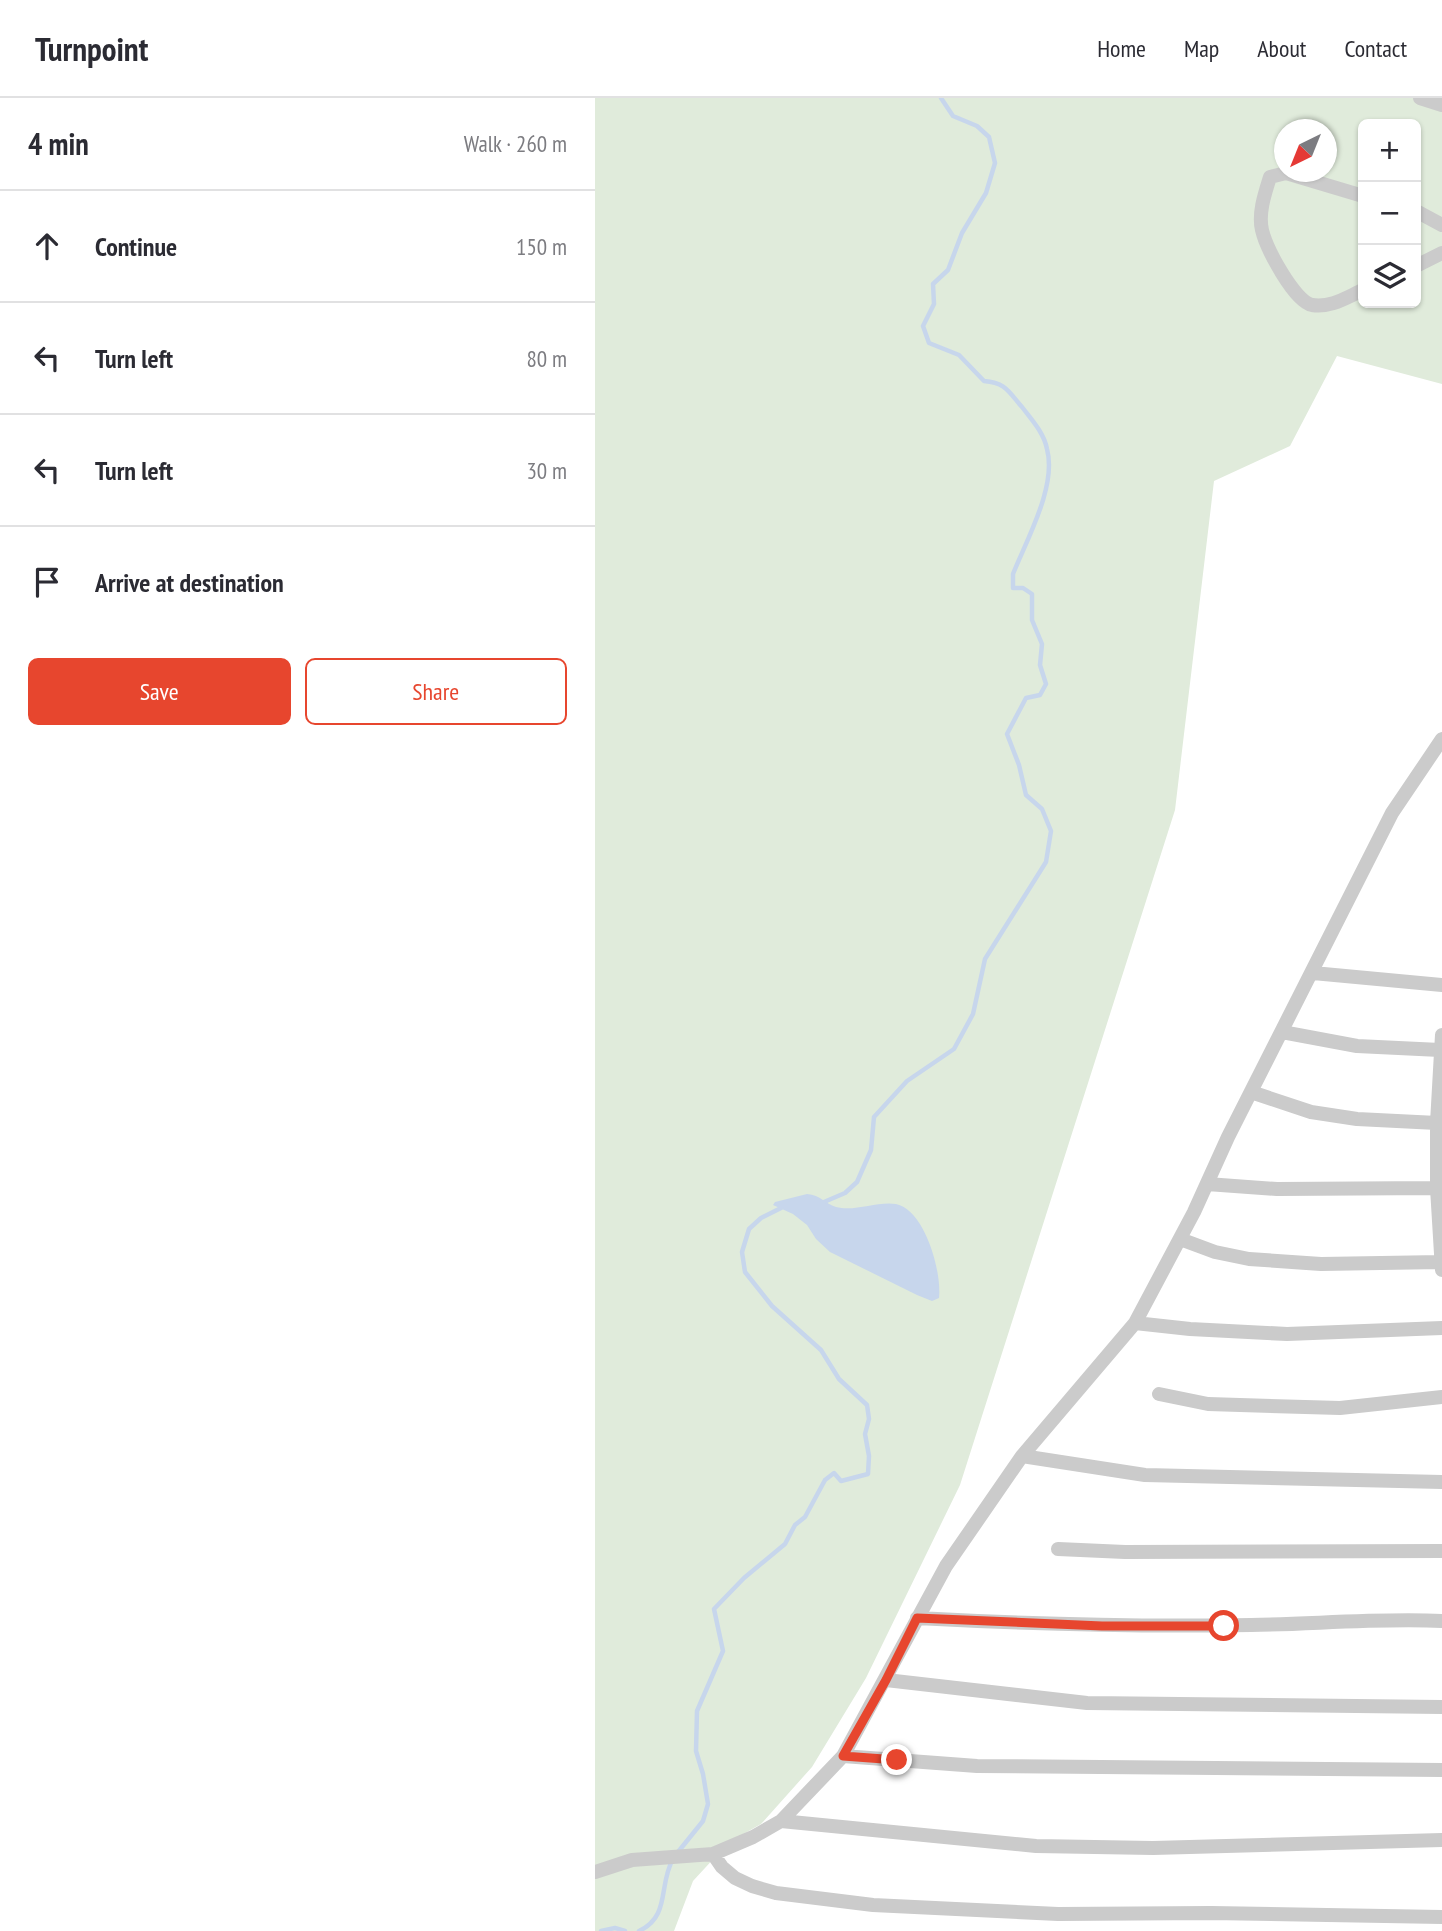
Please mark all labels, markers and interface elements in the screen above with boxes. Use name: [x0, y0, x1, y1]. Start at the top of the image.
text: Turnpoint: [35, 27, 148, 70]
text: Home: [1097, 33, 1146, 64]
text: Map: [1184, 33, 1219, 64]
text: About: [1257, 33, 1306, 64]
text: Contact: [1344, 33, 1407, 64]
north arrow: [1274, 119, 1337, 182]
map controls: [1358, 119, 1421, 308]
button: +: [1358, 119, 1421, 182]
text: 4 min: [28, 124, 89, 163]
text: Walk · 260 m: [464, 129, 567, 158]
button: −: [1358, 182, 1421, 245]
icon: ahead: [28, 227, 66, 265]
text: Continue: [95, 230, 177, 263]
text: 150 m: [516, 232, 567, 261]
button: layers: [1358, 245, 1421, 308]
icon: left: [28, 339, 66, 377]
text: Turn left: [95, 342, 173, 375]
text: 80 m: [526, 344, 567, 373]
icon: left: [28, 451, 66, 489]
text: Turn left: [95, 454, 173, 487]
text: 30 m: [526, 456, 567, 485]
icon: arrive: [28, 563, 66, 601]
text: Arrive at destination: [95, 566, 284, 599]
button: Save: [28, 658, 291, 725]
button: Share: [305, 658, 567, 725]
route start: [1208, 1610, 1239, 1641]
route end: [881, 1744, 912, 1775]

